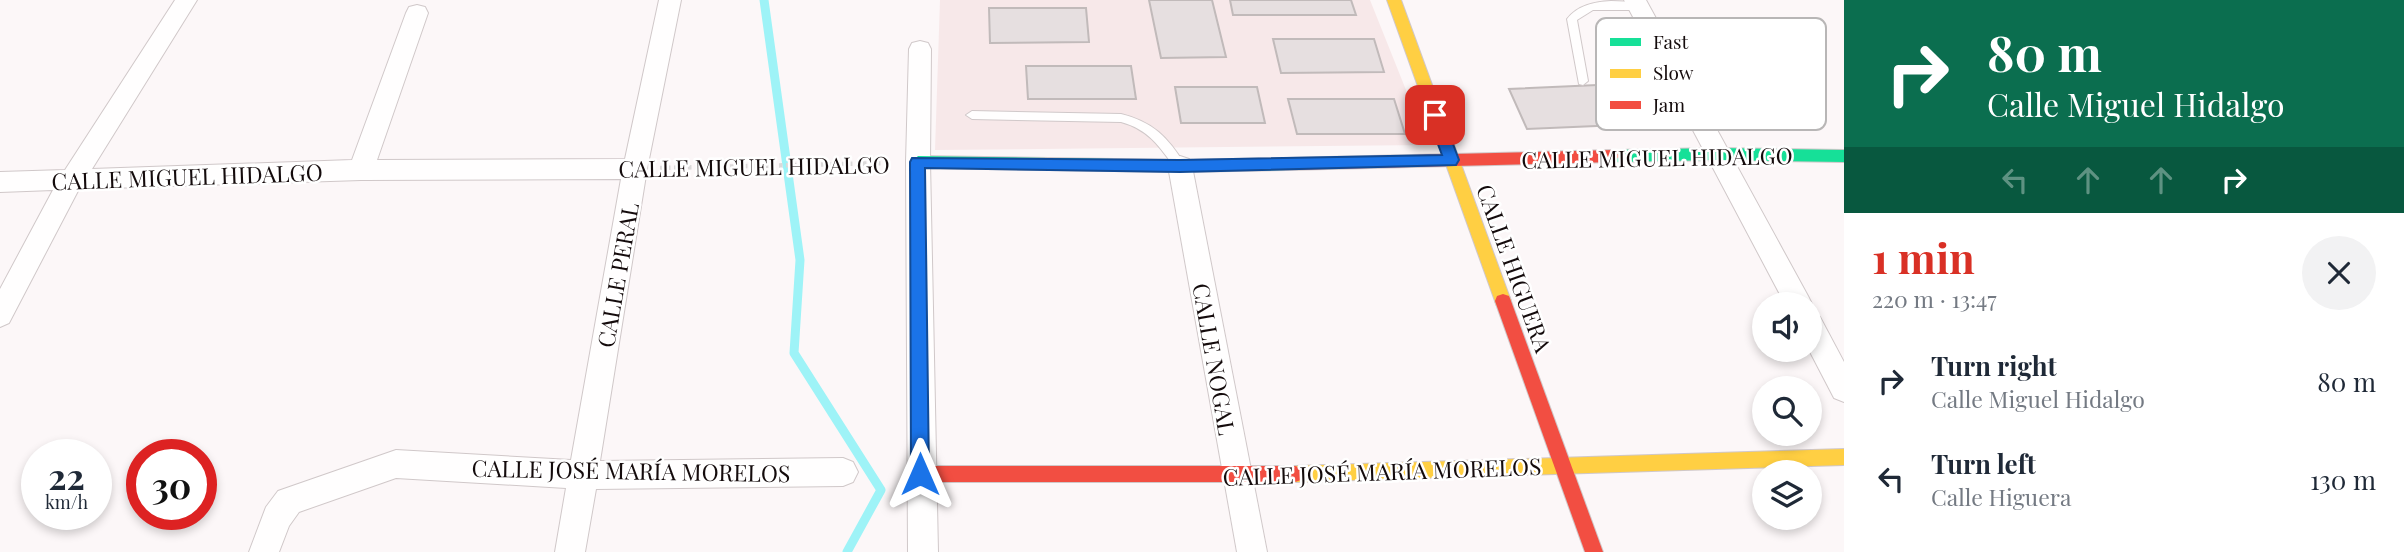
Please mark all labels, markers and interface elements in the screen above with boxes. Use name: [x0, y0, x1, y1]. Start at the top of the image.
legend: [1596, 18, 1826, 130]
text: 80 m: [1987, 19, 2102, 84]
text: Fast: [1653, 28, 1689, 54]
icon: right: [1872, 28, 1963, 119]
text: Slow: [1653, 59, 1694, 85]
text: Calle Miguel Hidalgo: [1987, 82, 2285, 125]
pin: [1405, 85, 1465, 145]
text: Jam: [1652, 91, 1685, 117]
icon: arrive: [1416, 96, 1454, 134]
street label: CALLE MIGUEL HIDALGO: [1521, 139, 1793, 175]
street label: CALLE MIGUEL HIDALGO: [618, 148, 890, 184]
street label: CALLE MIGUEL HIDALGO: [51, 156, 323, 196]
icon: left: [1996, 161, 2034, 199]
icon: ahead: [2069, 161, 2107, 199]
icon: ahead: [2142, 161, 2180, 199]
icon: right: [2215, 161, 2253, 199]
street label: CALLE HIGUERA: [1470, 180, 1560, 357]
street label: CALLE PERAL: [589, 200, 645, 350]
text: 1 min: [1872, 229, 1975, 285]
button: close: [2302, 236, 2376, 310]
street label: CALLE NOGAL: [1186, 281, 1244, 437]
text: 220 m · 13:47: [1872, 283, 1997, 314]
map controls: [1752, 292, 1822, 530]
button: sound: [1752, 292, 1822, 362]
text: Turn right: [1931, 348, 2057, 383]
icon: right: [1872, 362, 1910, 400]
text: 80 m: [2317, 364, 2376, 399]
button: search: [1752, 376, 1822, 446]
text: Calle Miguel Hidalgo: [1931, 383, 2145, 414]
position arrow: [883, 437, 957, 511]
speed limit sign: 30: [126, 439, 217, 530]
text: Turn left: [1931, 446, 2036, 481]
street label: CALLE JOSÉ MARÍA MORELOS: [1222, 450, 1542, 492]
text: 22: [48, 452, 85, 499]
street label: CALLE JOSÉ MARÍA MORELOS: [471, 452, 791, 488]
button: layers: [1752, 460, 1822, 530]
icon: left: [1872, 460, 1910, 498]
text: 130 m: [2310, 462, 2376, 497]
text: Calle Higuera: [1931, 481, 2072, 512]
text: km/h: [45, 490, 88, 514]

